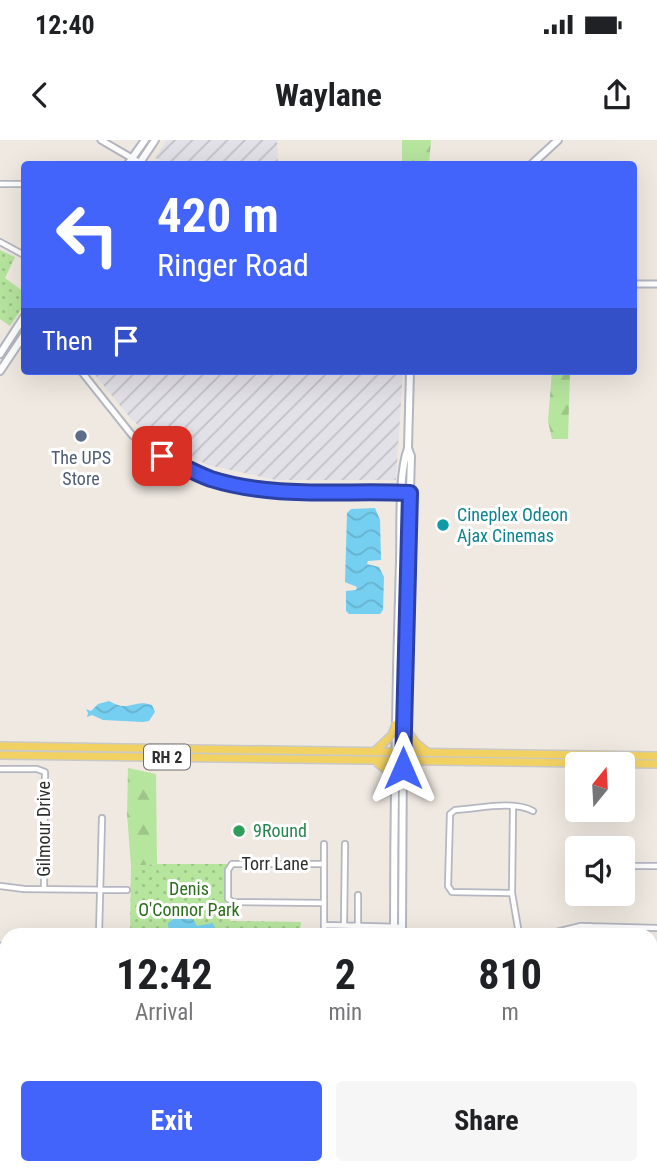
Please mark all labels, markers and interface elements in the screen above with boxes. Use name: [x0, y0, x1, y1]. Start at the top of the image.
text: 12:40: [35, 10, 95, 40]
icon: back: [21, 76, 59, 114]
text: Waylane: [275, 76, 382, 114]
icon: share: [598, 76, 636, 114]
text: 420 m: [157, 187, 279, 244]
icon: left: [42, 189, 133, 280]
text: Ringer Road: [157, 246, 309, 284]
icon: arrive: [107, 322, 145, 360]
text: Then: [42, 326, 93, 356]
pin: [132, 426, 192, 486]
marker: The UPS Store: [73, 428, 89, 444]
icon: arrive: [143, 437, 181, 475]
place label: The UPS Store: [51, 447, 111, 489]
place label: Cineplex Odeon Ajax Cinemas: [457, 504, 568, 546]
marker: Cineplex Odeon Ajax Cinemas: [435, 517, 451, 533]
position arrow: [366, 731, 440, 805]
road number: RH 2: [144, 744, 190, 770]
north arrow: [565, 752, 635, 822]
map controls: [565, 752, 635, 906]
street label: Gilmour Drive: [33, 781, 54, 877]
place label: 9Round: [253, 820, 307, 841]
marker: 9Round: [231, 823, 247, 839]
button: sound: [565, 836, 635, 906]
street label: Torr Lane: [242, 853, 308, 874]
park label: Denis O'Connor Park: [138, 878, 240, 920]
text: 12:42: [116, 950, 212, 999]
text: 2: [335, 950, 356, 999]
text: 810: [478, 950, 542, 999]
text: Arrival: [135, 999, 193, 1026]
text: min: [328, 999, 362, 1026]
text: m: [501, 999, 519, 1026]
button: Exit: [21, 1081, 322, 1161]
button: Share: [336, 1081, 637, 1161]

